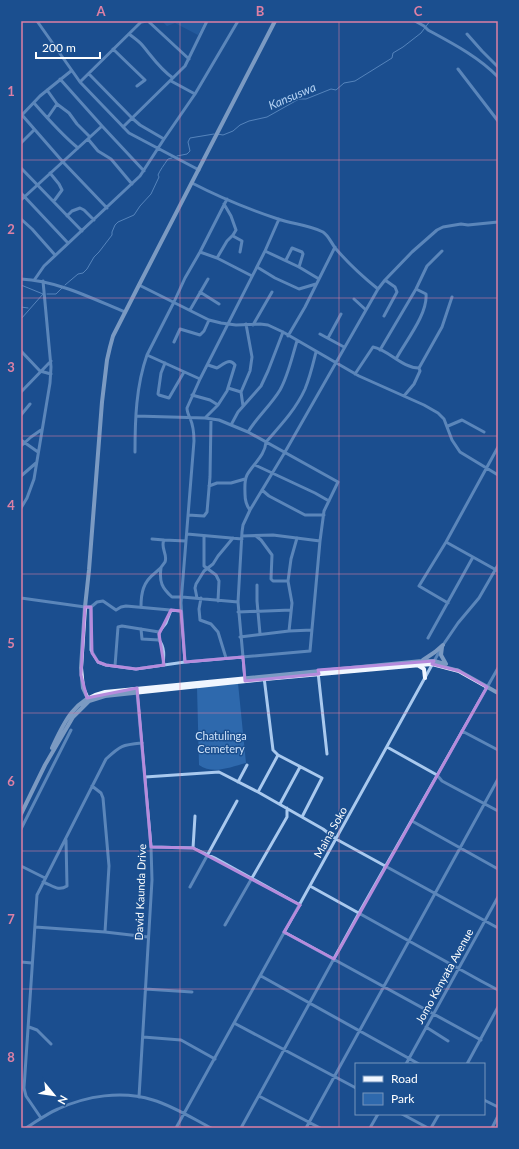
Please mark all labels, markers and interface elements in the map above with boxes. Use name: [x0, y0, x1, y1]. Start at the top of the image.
text: A: [95, 3, 106, 19]
text: B: [256, 3, 265, 19]
text: C: [414, 3, 423, 19]
scale bar: [36, 34, 100, 60]
text: 200 m: [42, 40, 76, 55]
water label: Kansuswa: [266, 79, 318, 113]
text: 1: [7, 83, 15, 99]
text: 2: [7, 221, 15, 237]
text: 3: [7, 359, 15, 375]
text: 4: [7, 497, 15, 513]
text: 5: [7, 635, 15, 651]
park label: Chatulinga Cemetery: [195, 729, 247, 755]
text: 6: [7, 773, 15, 789]
street label: Maina Soko: [311, 804, 349, 860]
street label: David Kaunda Drive: [132, 843, 148, 940]
text: 7: [7, 911, 15, 927]
street label: Jomo Kenyata Avenue: [412, 926, 476, 1026]
text: 8: [7, 1049, 15, 1065]
legend: [355, 1063, 485, 1115]
text: Road: [391, 1071, 418, 1086]
north arrow: [34, 1075, 74, 1115]
text: Park: [391, 1091, 415, 1106]
text: N: [55, 1093, 71, 1107]

